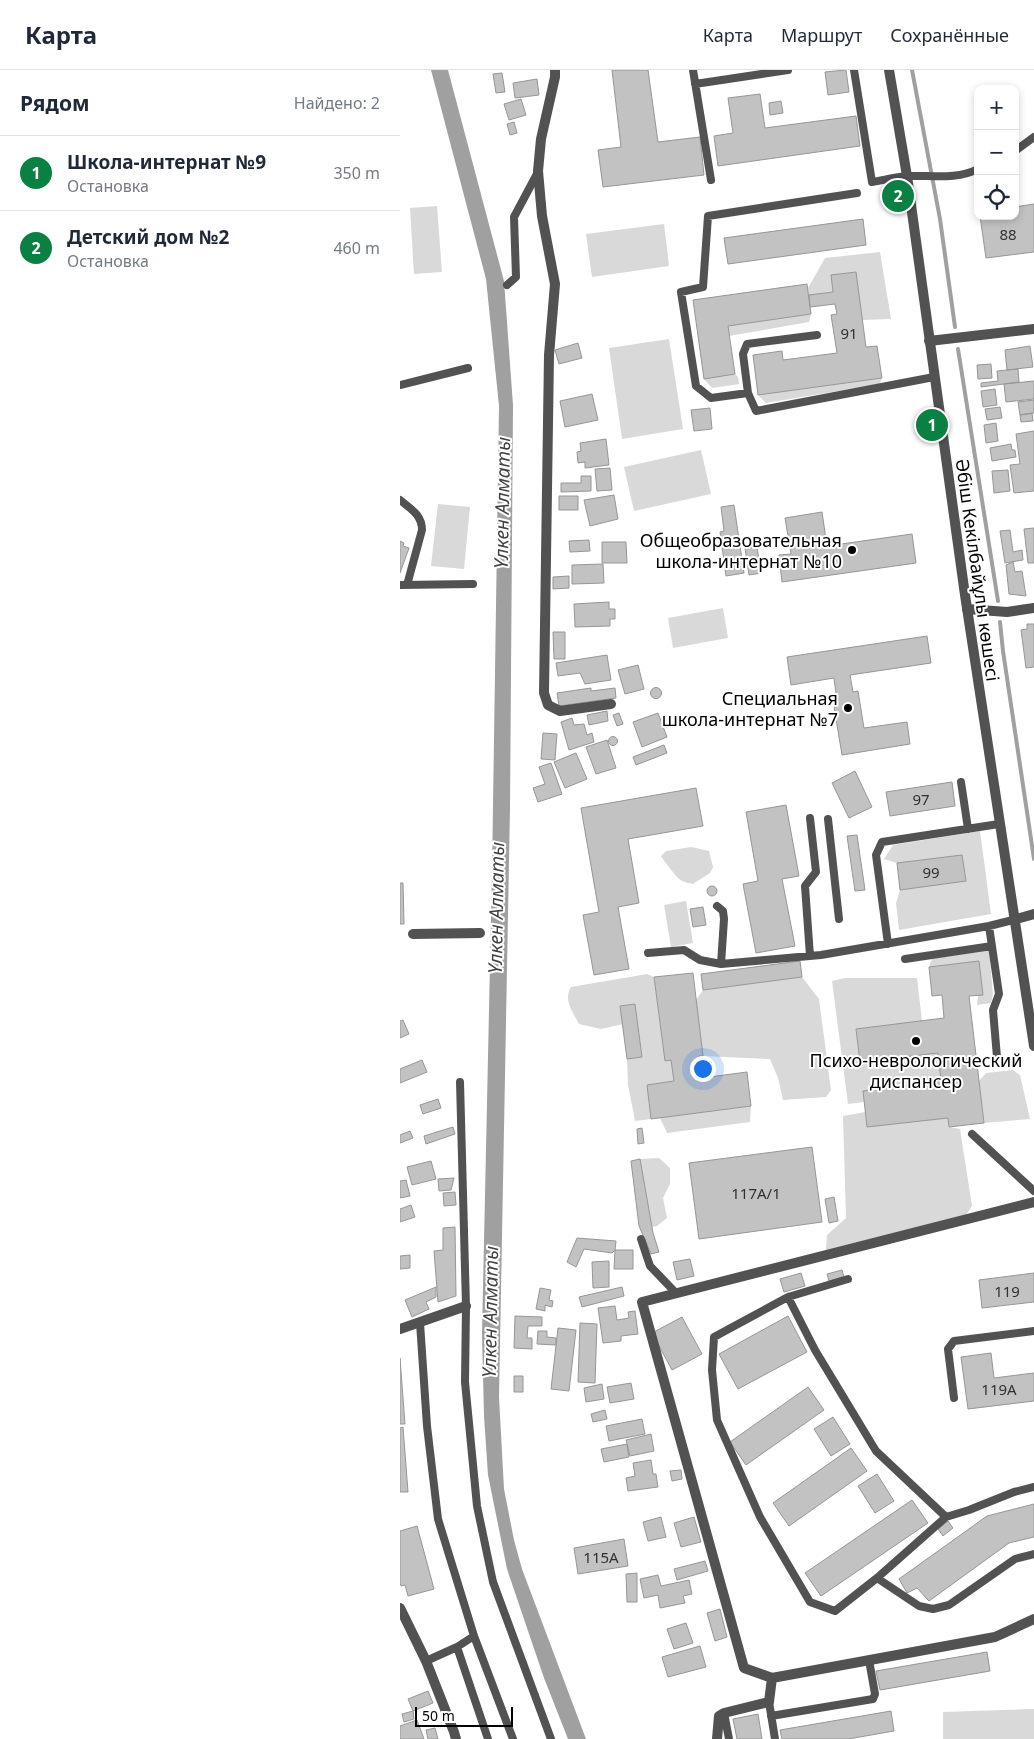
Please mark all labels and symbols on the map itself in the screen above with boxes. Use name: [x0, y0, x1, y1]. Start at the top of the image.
pin: 2: [882, 177, 914, 215]
house number: 88: [999, 224, 1017, 244]
house number: 91: [840, 323, 858, 343]
pin: 1: [916, 406, 948, 444]
water label: Үлкен Алматы: [488, 437, 516, 569]
street label: Әбіш Кекілбайұлы көшесі: [950, 457, 1006, 683]
place label: Общеобразовательная школа-интернат №10: [640, 528, 842, 573]
marker: Общеобразовательная школа-интернат №10: [846, 544, 858, 556]
place label: Специальная школа-интернат №7: [662, 686, 838, 731]
marker: Специальная школа-интернат №7: [842, 702, 854, 714]
house number: 97: [912, 789, 930, 809]
water label: Үлкен Алматы: [482, 842, 510, 974]
house number: 99: [922, 862, 940, 882]
marker: Психо-неврологический диспансер: [910, 1035, 922, 1047]
place label: Психо-неврологический диспансер: [810, 1048, 1022, 1093]
your location: [690, 1056, 716, 1082]
house number: 117А/1: [731, 1183, 781, 1203]
water label: Үлкен Алматы: [476, 1246, 504, 1378]
house number: 119: [994, 1281, 1020, 1301]
house number: 119А: [981, 1379, 1017, 1399]
house number: 115А: [583, 1547, 619, 1567]
scale bar: [415, 1704, 512, 1727]

